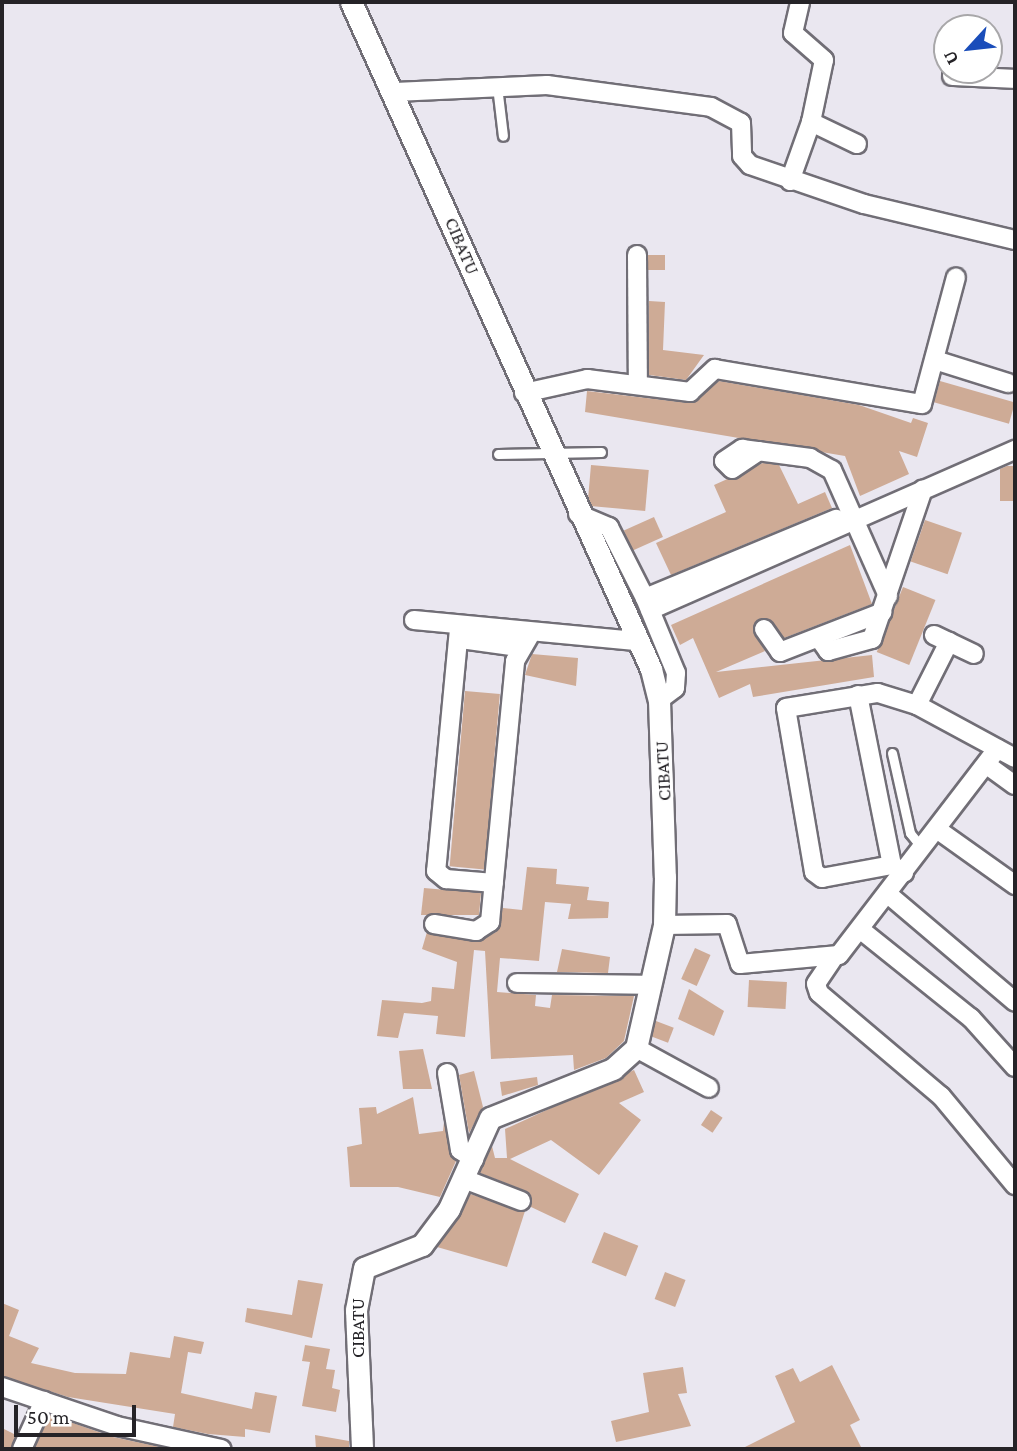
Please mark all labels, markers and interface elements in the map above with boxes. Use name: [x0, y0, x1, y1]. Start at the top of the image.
north arrow: [933, 14, 1003, 84]
text: U: [938, 47, 963, 68]
street label: CIBATU: [440, 214, 484, 278]
street label: CIBATU: [650, 740, 676, 802]
street label: CIBATU: [347, 1298, 369, 1358]
scale bar: [18, 1392, 140, 1436]
text: 50 m: [27, 1405, 70, 1429]

